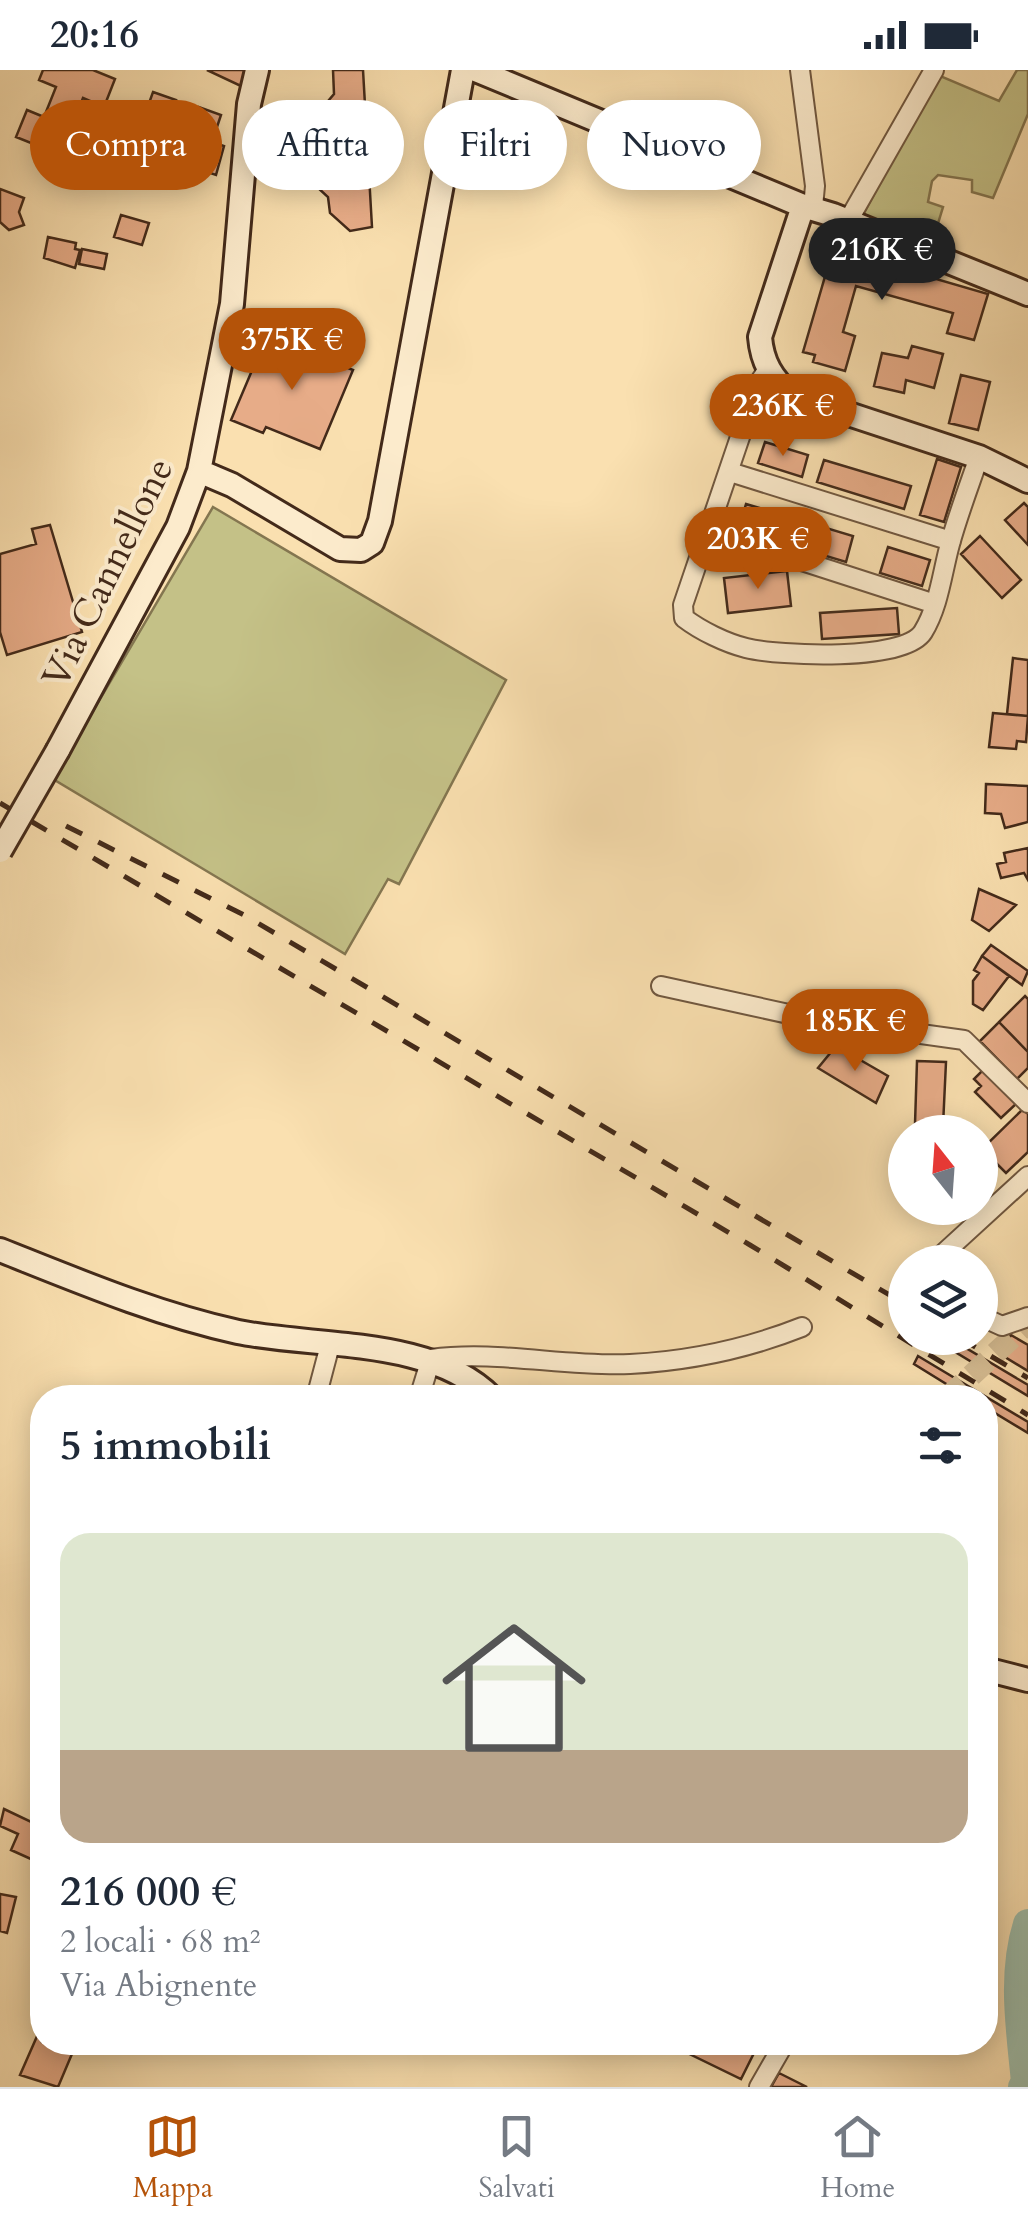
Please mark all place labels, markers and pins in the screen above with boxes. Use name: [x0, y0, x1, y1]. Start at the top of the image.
pin: 216K €: [801, 218, 963, 303]
pin: 375K €: [211, 308, 373, 393]
pin: 236K €: [702, 374, 864, 459]
pin: 203K €: [677, 507, 839, 592]
pin: 185K €: [774, 989, 936, 1074]

